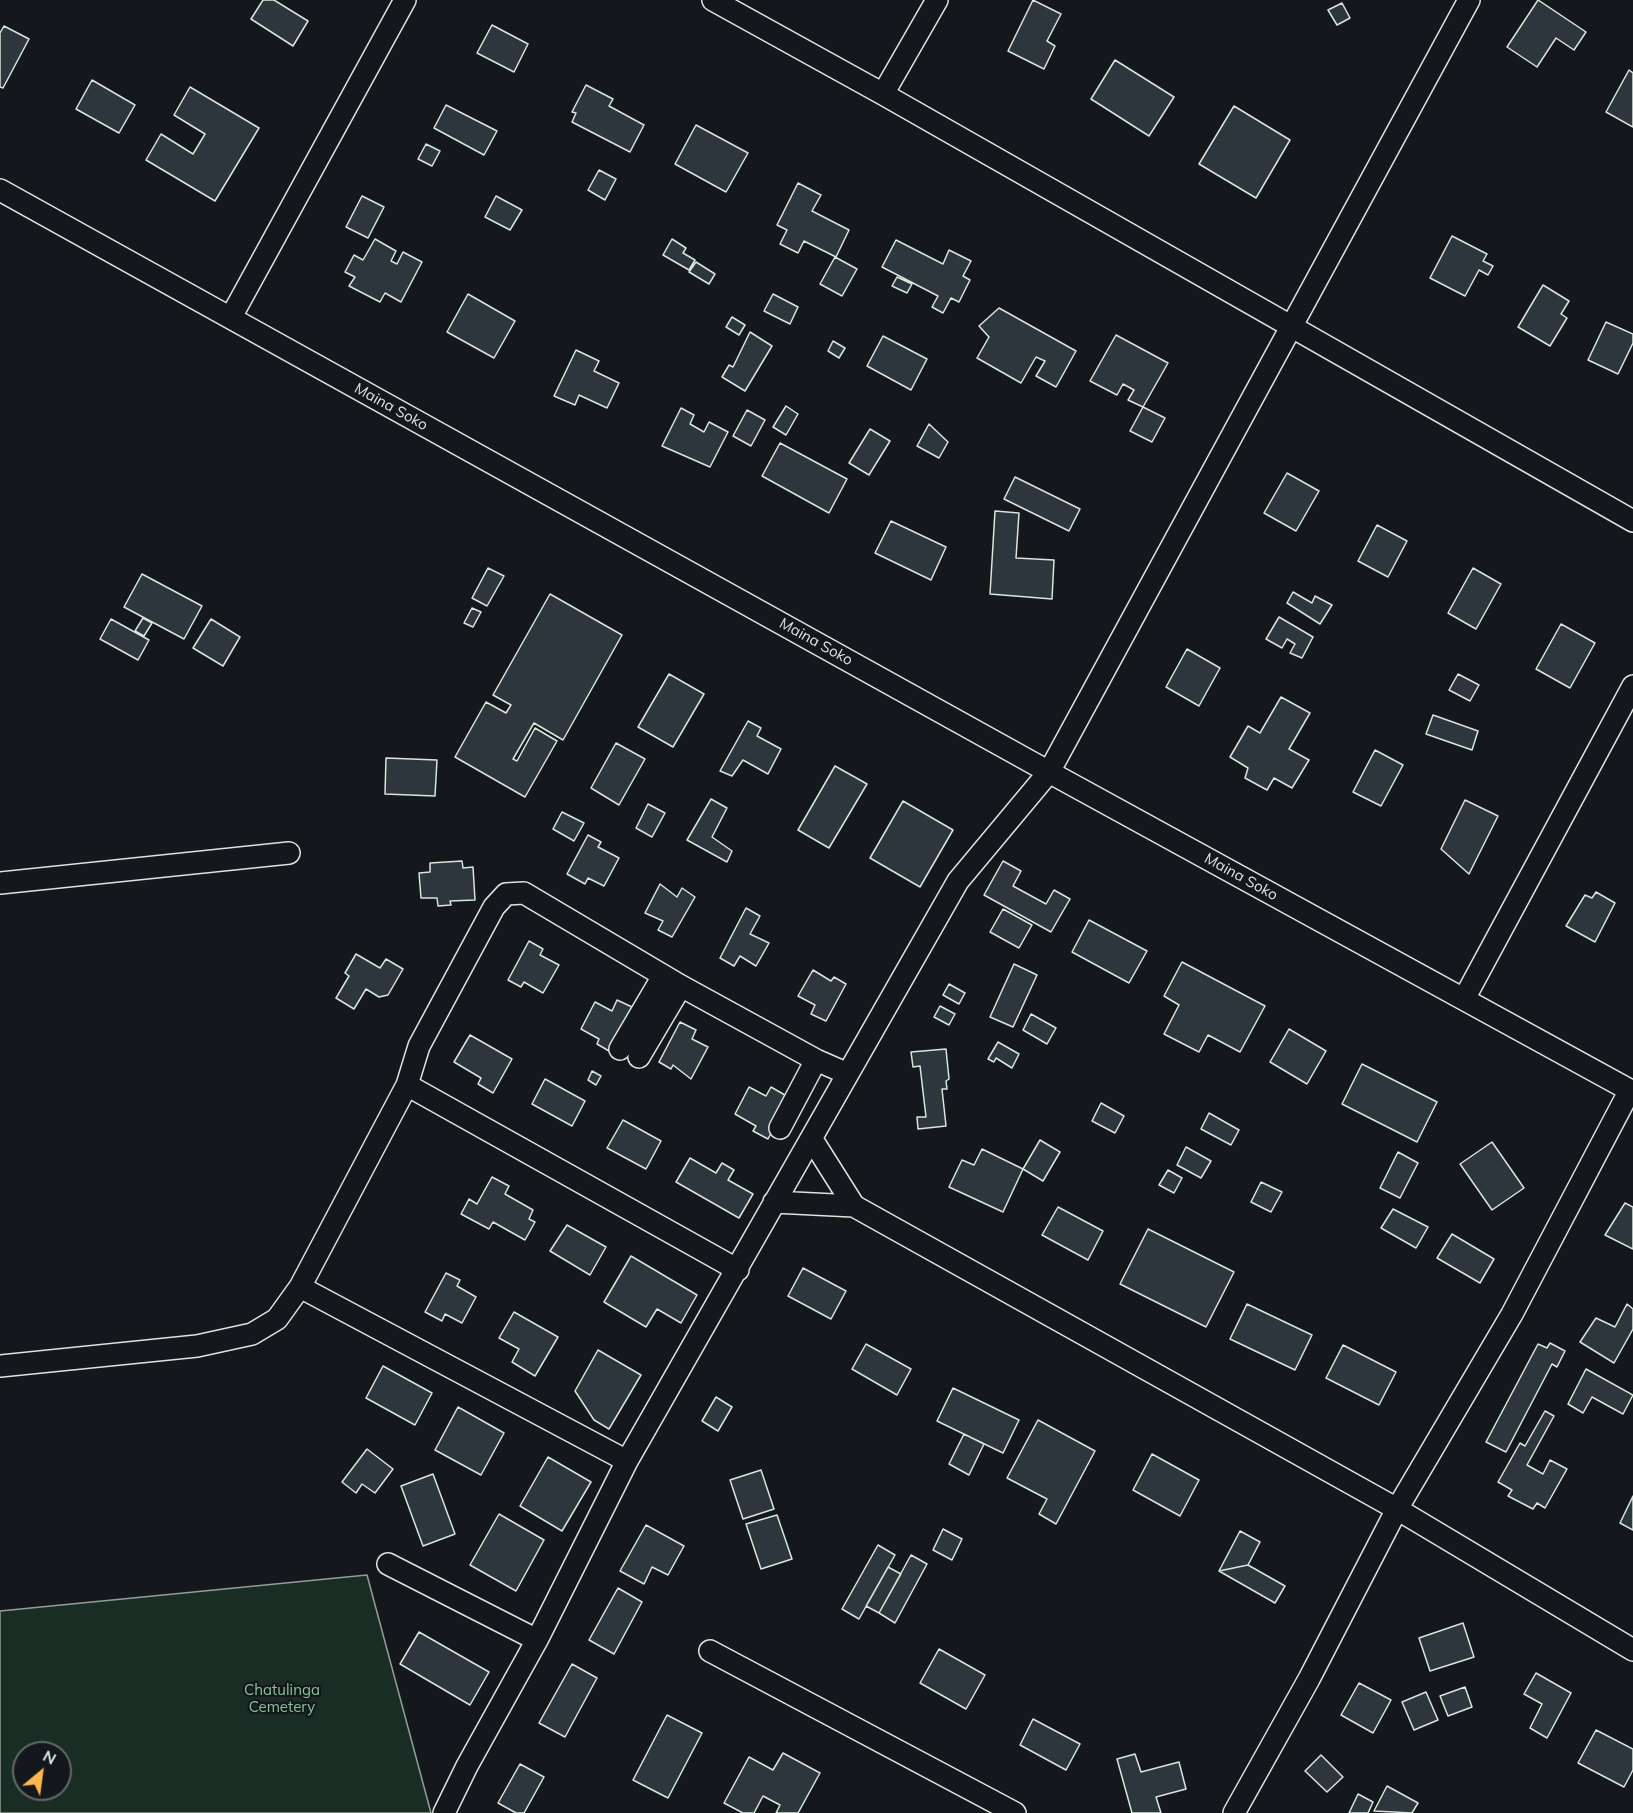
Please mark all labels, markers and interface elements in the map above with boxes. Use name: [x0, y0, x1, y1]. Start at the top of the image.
street label: Maina Soko: [351, 379, 431, 435]
street label: Maina Soko: [776, 614, 856, 670]
street label: Maina Soko: [1201, 849, 1281, 905]
park label: Chatulinga Cemetery: [244, 1681, 320, 1716]
north arrow: [12, 1741, 72, 1801]
text: N: [40, 1745, 60, 1769]

